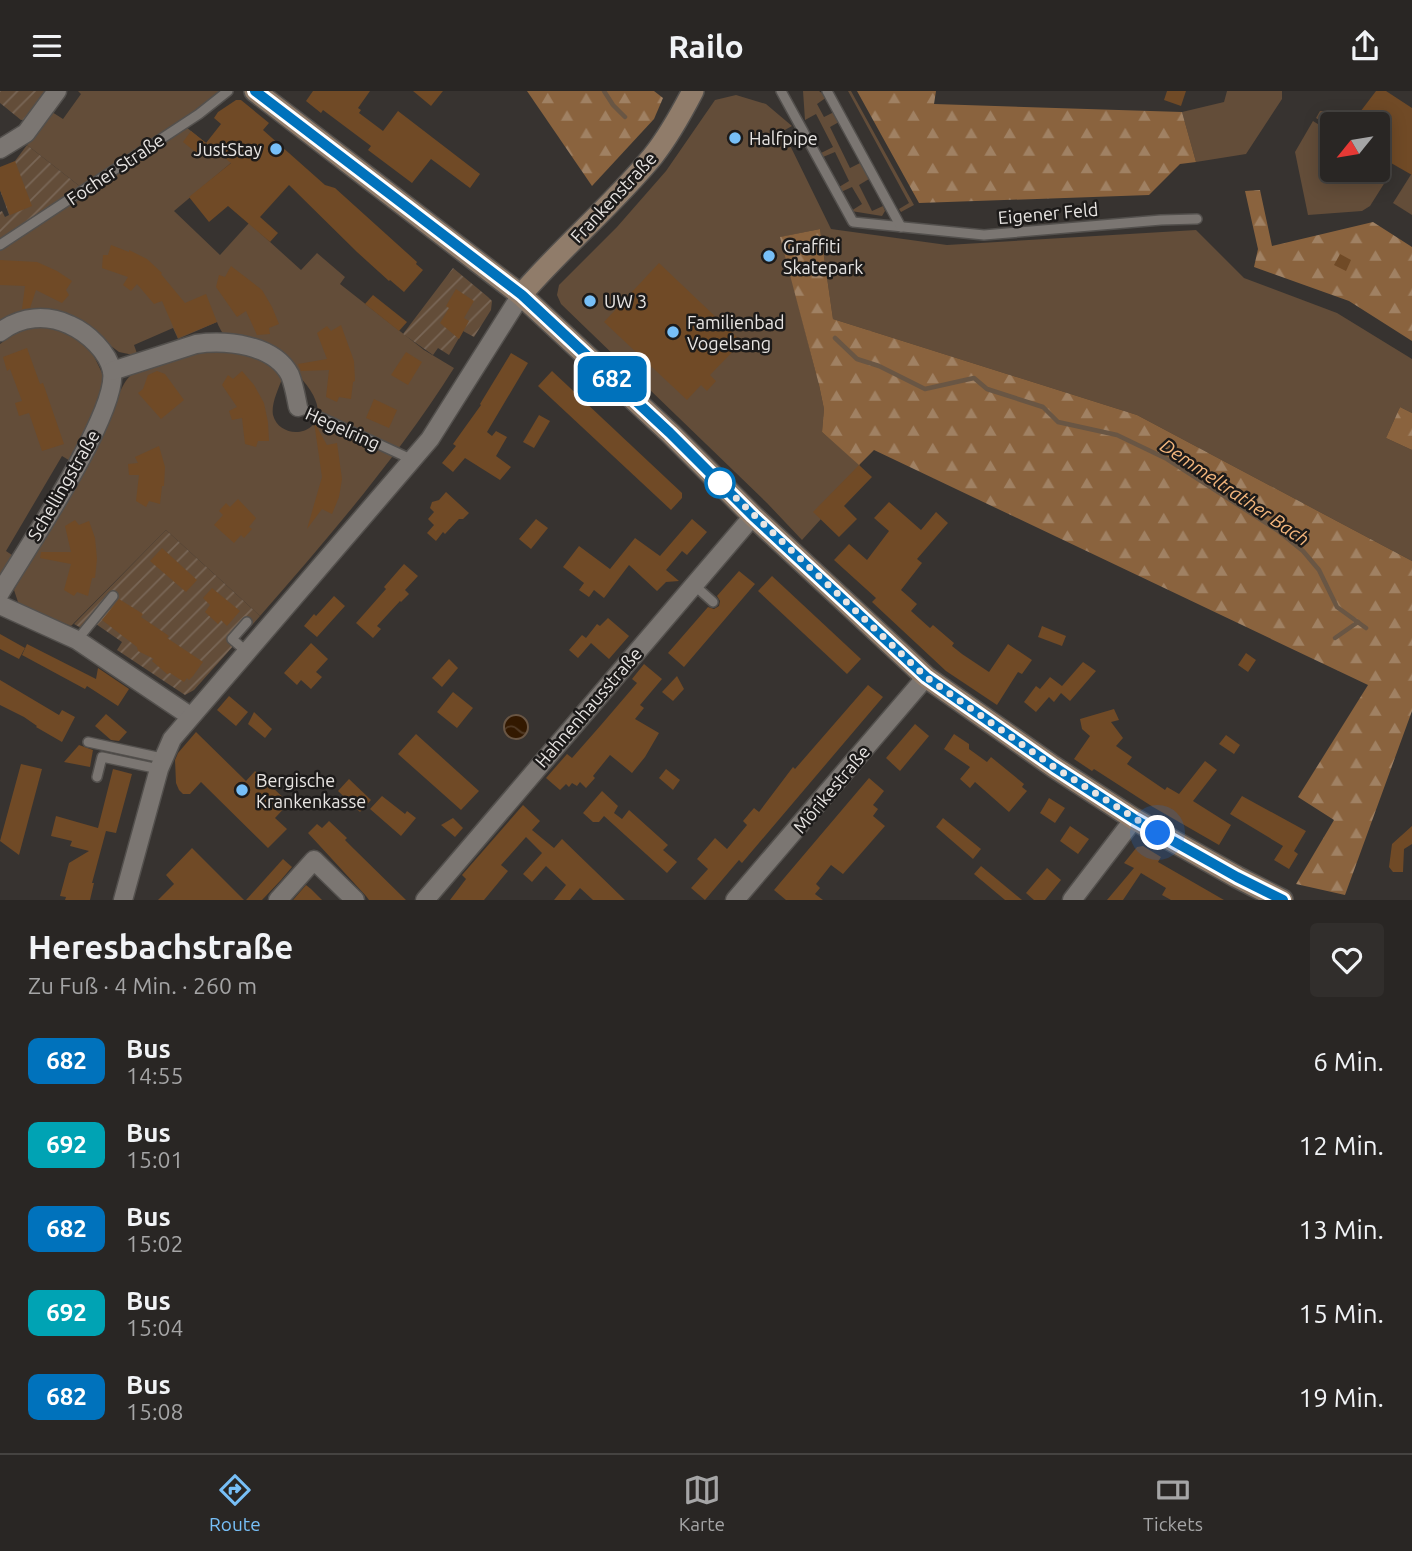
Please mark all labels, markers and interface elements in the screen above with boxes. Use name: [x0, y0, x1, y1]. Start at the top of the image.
icon: menu: [28, 27, 66, 65]
icon: share: [1346, 27, 1384, 65]
text: Railo: [668, 28, 744, 64]
north arrow: [1320, 112, 1390, 182]
map controls: [1320, 112, 1390, 182]
place label: Halfpipe: [749, 128, 818, 148]
street label: Focher Straße: [63, 129, 167, 209]
marker: Halfpipe: [727, 130, 743, 146]
place label: JustStay: [194, 139, 262, 159]
marker: JustStay: [268, 141, 284, 157]
street label: Frankenstraße: [566, 148, 660, 246]
street label: Eigener Feld: [997, 199, 1099, 227]
place label: Graffiti Skatepark: [783, 236, 863, 277]
marker: Graffiti Skatepark: [761, 248, 777, 264]
place label: UW 3: [604, 291, 647, 311]
marker: UW 3: [582, 293, 598, 309]
place label: Familienbad Vogelsang: [687, 312, 785, 353]
marker: Familienbad Vogelsang: [665, 324, 681, 340]
line badge: 682: [572, 356, 652, 402]
text: 682: [592, 365, 632, 392]
street label: Hegelring: [303, 403, 383, 453]
street label: Schellingstraße: [23, 426, 103, 544]
water label: Demmeltrather Bach: [1156, 434, 1314, 550]
unlabelled marker: [705, 468, 735, 498]
street label: Hahnenhausstraße: [531, 643, 645, 771]
street label: Mörikestraße: [789, 741, 873, 837]
place label: Bergische Krankenkasse: [256, 770, 366, 811]
marker: Bergische Krankenkasse: [234, 782, 250, 798]
your location: [1140, 815, 1175, 850]
button: heart: [1310, 923, 1384, 997]
text: Heresbachstraße: [28, 928, 293, 965]
text: Zu Fuß · 4 Min. · 260 m: [28, 973, 257, 998]
text: Bus: [126, 1034, 171, 1063]
text: 682: [46, 1047, 87, 1074]
text: 6 Min.: [1313, 1047, 1384, 1076]
text: 14:55: [126, 1063, 184, 1088]
text: Bus: [126, 1118, 171, 1147]
text: 692: [46, 1131, 87, 1158]
text: 12 Min.: [1299, 1131, 1384, 1160]
text: 15:01: [126, 1147, 184, 1172]
text: Bus: [126, 1202, 171, 1231]
text: 682: [46, 1215, 87, 1242]
text: 13 Min.: [1299, 1215, 1384, 1244]
text: 15:02: [126, 1231, 184, 1256]
text: Bus: [126, 1286, 171, 1315]
text: 692: [46, 1299, 87, 1326]
text: 15 Min.: [1299, 1299, 1384, 1328]
text: 15:04: [126, 1315, 184, 1340]
text: Bus: [126, 1370, 171, 1399]
text: 682: [46, 1383, 87, 1410]
text: 19 Min.: [1299, 1383, 1384, 1412]
text: 15:08: [126, 1399, 184, 1424]
tab: Route: [209, 1471, 261, 1535]
tab: Karte: [679, 1471, 725, 1535]
tab: Tickets: [1143, 1471, 1203, 1535]

